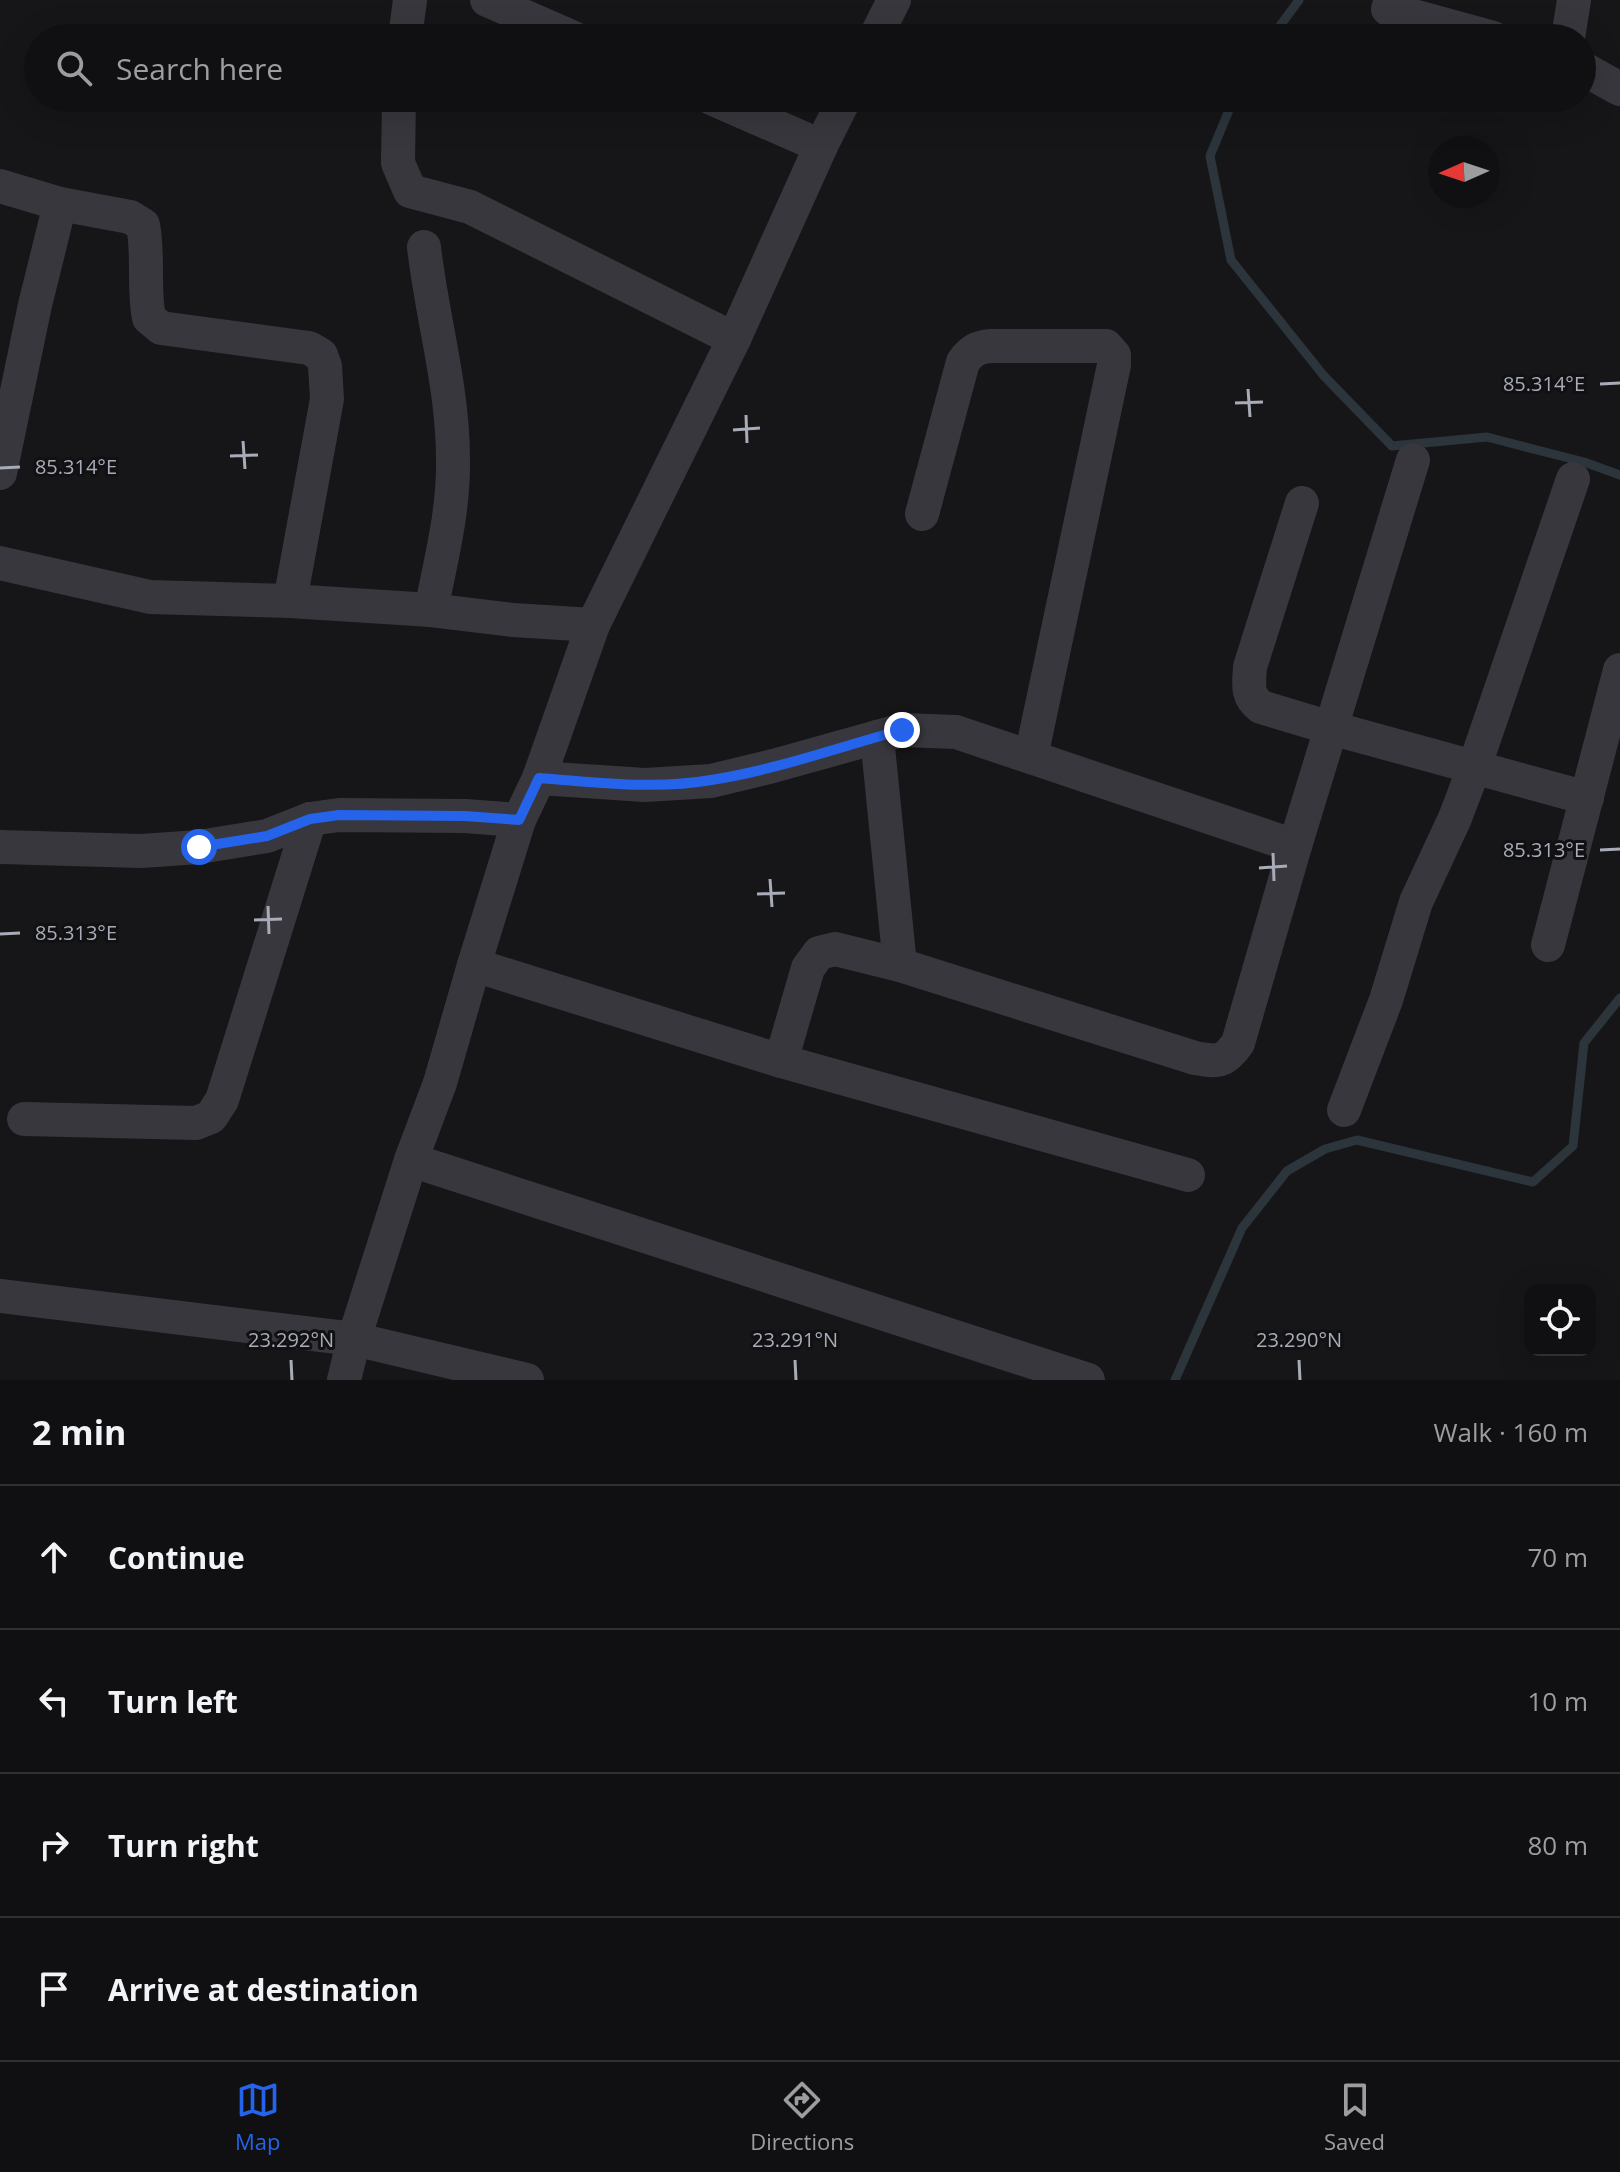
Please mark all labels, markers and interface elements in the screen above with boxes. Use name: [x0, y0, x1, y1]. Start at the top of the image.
search box: [24, 24, 1596, 112]
icon: search: [52, 46, 96, 90]
text: Search here: [116, 48, 283, 89]
north arrow: [1428, 136, 1500, 208]
text: 85.314°E: [1503, 370, 1585, 397]
text: 85.314°E: [35, 453, 117, 480]
route end: [884, 712, 920, 748]
route start: [181, 829, 217, 865]
text: 85.313°E: [1503, 836, 1585, 863]
text: 85.313°E: [35, 919, 117, 946]
map controls: [1524, 1284, 1596, 1356]
button: locate: [1524, 1284, 1596, 1356]
text: 23.292°N: [248, 1326, 334, 1353]
text: 23.291°N: [752, 1326, 838, 1353]
text: 23.290°N: [1256, 1326, 1342, 1353]
text: 2 min: [32, 1409, 126, 1455]
text: Walk · 160 m: [1434, 1414, 1588, 1450]
icon: ahead: [32, 1535, 76, 1579]
text: Continue: [108, 1537, 245, 1578]
text: 70 m: [1527, 1539, 1588, 1575]
icon: left: [32, 1679, 76, 1723]
text: Turn left: [108, 1681, 238, 1722]
text: 10 m: [1527, 1683, 1588, 1719]
icon: right: [32, 1823, 76, 1867]
text: Turn right: [108, 1825, 259, 1866]
text: 80 m: [1527, 1827, 1588, 1863]
icon: arrive: [32, 1967, 76, 2011]
text: Arrive at destination: [108, 1969, 419, 2010]
tab: Map: [235, 2078, 280, 2156]
tab: Directions: [750, 2078, 854, 2156]
tab: Saved: [1324, 2078, 1385, 2156]

